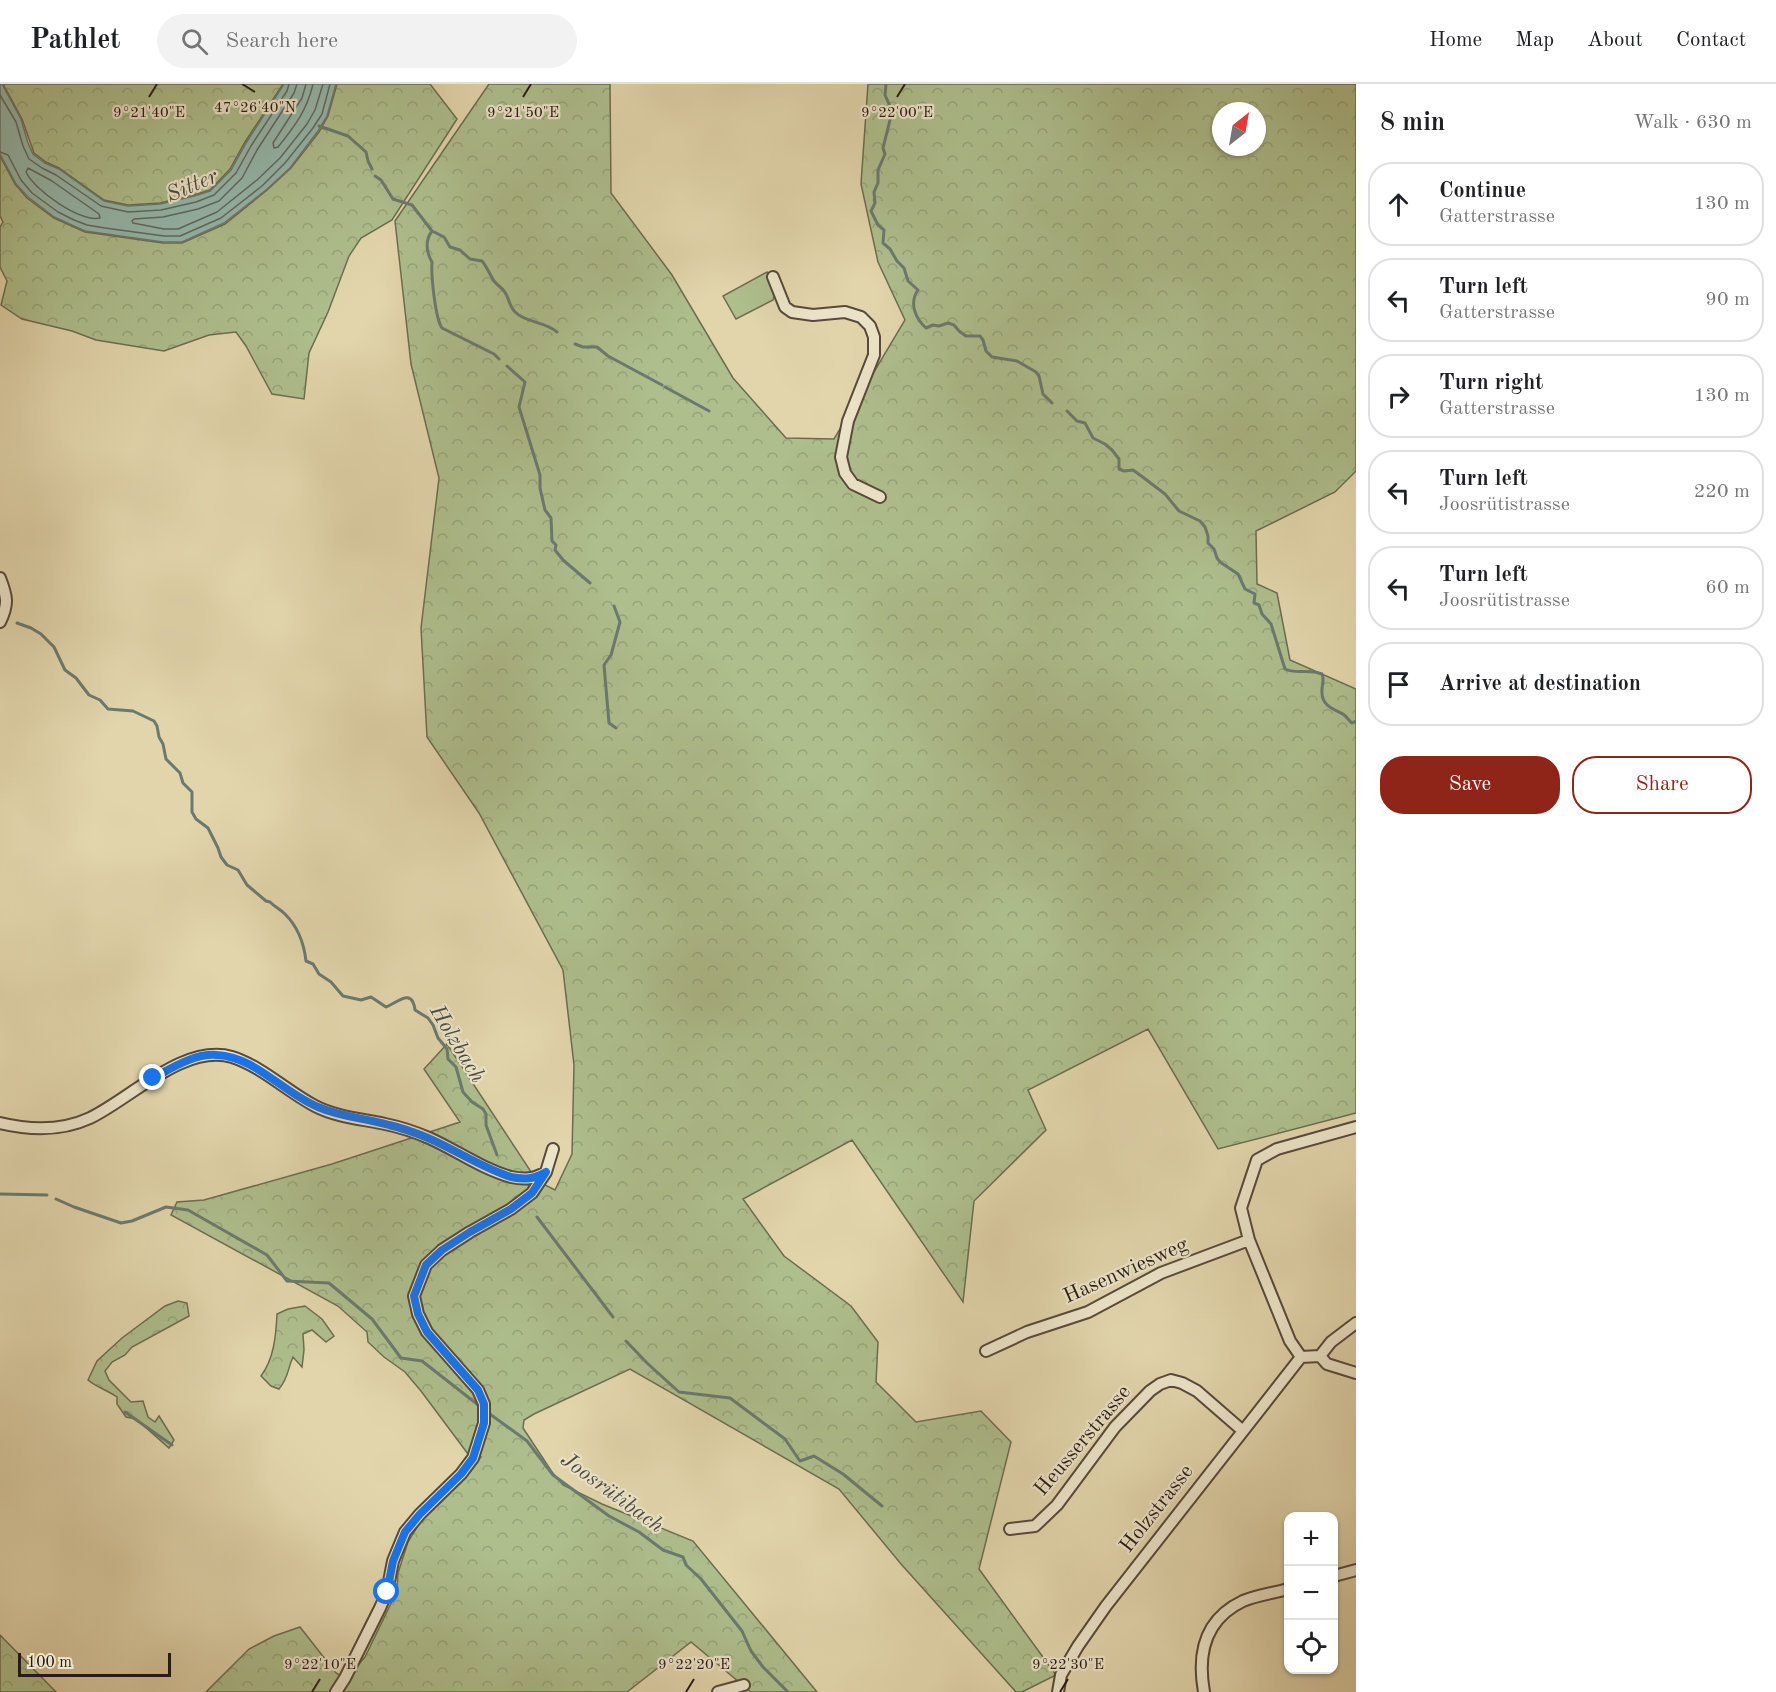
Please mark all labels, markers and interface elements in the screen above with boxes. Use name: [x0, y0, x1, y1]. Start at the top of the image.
search box: [157, 14, 577, 68]
icon: search: [178, 25, 211, 58]
text: Pathlet: [30, 27, 121, 55]
text: Search here: [226, 30, 338, 52]
text: Home: [1429, 30, 1482, 51]
text: Map: [1515, 30, 1554, 51]
text: About: [1587, 30, 1643, 51]
text: Contact: [1676, 30, 1746, 51]
text: 47°26'40"N: [214, 101, 296, 116]
north arrow: [1212, 102, 1266, 156]
text: 9°21'40"E: [113, 106, 185, 121]
text: 9°21'50"E: [487, 106, 559, 121]
text: 9°22'00"E: [861, 106, 933, 121]
text: 8 min: [1380, 110, 1445, 136]
text: Walk · 630 m: [1633, 113, 1752, 133]
water label: Sitter: [163, 165, 221, 207]
text: Continue: [1439, 180, 1526, 202]
icon: ahead: [1382, 188, 1415, 221]
text: 130 m: [1694, 194, 1750, 214]
text: Gatterstrasse: [1439, 207, 1555, 227]
text: Turn left: [1439, 276, 1528, 298]
icon: left: [1382, 284, 1415, 317]
text: 90 m: [1705, 290, 1750, 310]
text: Gatterstrasse: [1439, 303, 1555, 323]
text: Turn right: [1439, 372, 1543, 394]
icon: right: [1382, 380, 1415, 413]
text: 130 m: [1694, 386, 1750, 406]
text: Gatterstrasse: [1439, 399, 1555, 419]
text: Turn left: [1439, 468, 1528, 490]
icon: left: [1382, 476, 1415, 509]
text: 220 m: [1694, 482, 1750, 502]
text: Joosrütistrasse: [1439, 495, 1570, 515]
text: Turn left: [1439, 564, 1528, 586]
icon: left: [1382, 572, 1415, 605]
text: 60 m: [1705, 578, 1750, 598]
text: Joosrütistrasse: [1439, 591, 1570, 611]
icon: arrive: [1382, 668, 1415, 701]
text: Arrive at destination: [1439, 673, 1641, 695]
button: Save: [1380, 756, 1560, 814]
button: Share: [1572, 756, 1752, 814]
water label: Holzbach: [425, 1000, 489, 1087]
route end: [139, 1064, 165, 1090]
street label: Hasenwiesweg: [1060, 1234, 1192, 1308]
street label: Heusserstrasse: [1031, 1382, 1135, 1500]
water label: Joosrütibach: [557, 1449, 667, 1537]
street label: Holzstrasse: [1116, 1461, 1198, 1557]
map controls: [1284, 1512, 1338, 1674]
button: +: [1284, 1512, 1338, 1566]
button: −: [1284, 1566, 1338, 1620]
route start: [373, 1578, 399, 1604]
button: locate: [1284, 1620, 1338, 1674]
scale bar: [18, 1650, 171, 1678]
text: 100 m: [27, 1655, 72, 1671]
text: 9°22'10"E: [284, 1658, 356, 1673]
text: 9°22'20"E: [658, 1658, 730, 1673]
text: 9°22'30"E: [1032, 1658, 1104, 1673]

